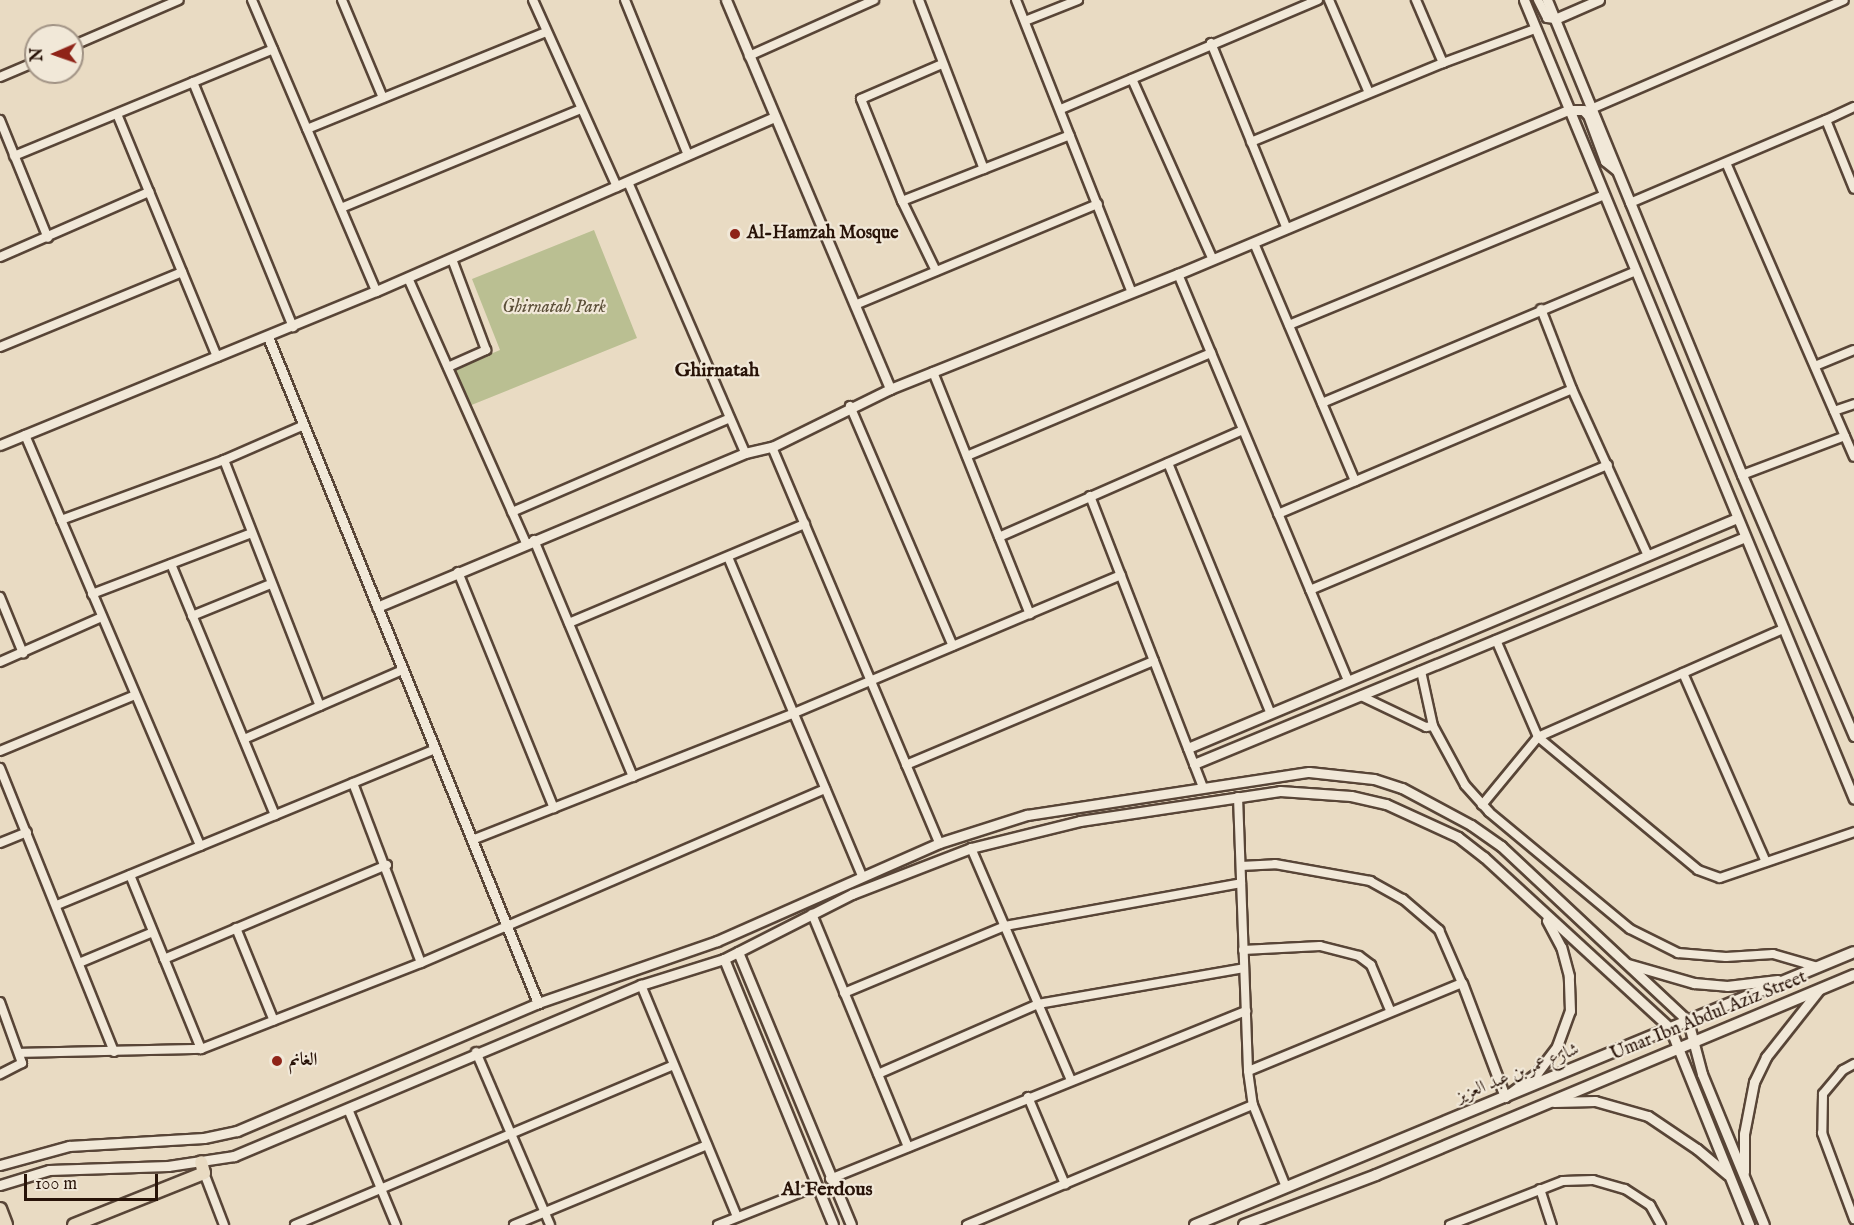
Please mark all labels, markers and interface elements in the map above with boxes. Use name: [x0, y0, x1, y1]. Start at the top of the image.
north arrow: [24, 24, 84, 84]
text: N: [28, 47, 48, 62]
place label: Al-Hamzah Mosque: [747, 223, 898, 245]
marker: Al-Hamzah Mosque: [728, 227, 742, 241]
park label: Ghirnatah Park: [502, 297, 606, 319]
district label: Ghirnatah: [675, 358, 759, 382]
street label: Umar Ibn Abdul Aziz Street: [1608, 968, 1810, 1066]
street label: شارع عمر بن عبد العزيز: [1453, 1040, 1583, 1108]
place label: الغانم: [289, 1050, 317, 1072]
marker: الغانم: [270, 1054, 284, 1068]
scale bar: [27, 1162, 160, 1200]
text: 100 m: [35, 1173, 77, 1196]
district label: Al Ferdous: [781, 1177, 873, 1201]

